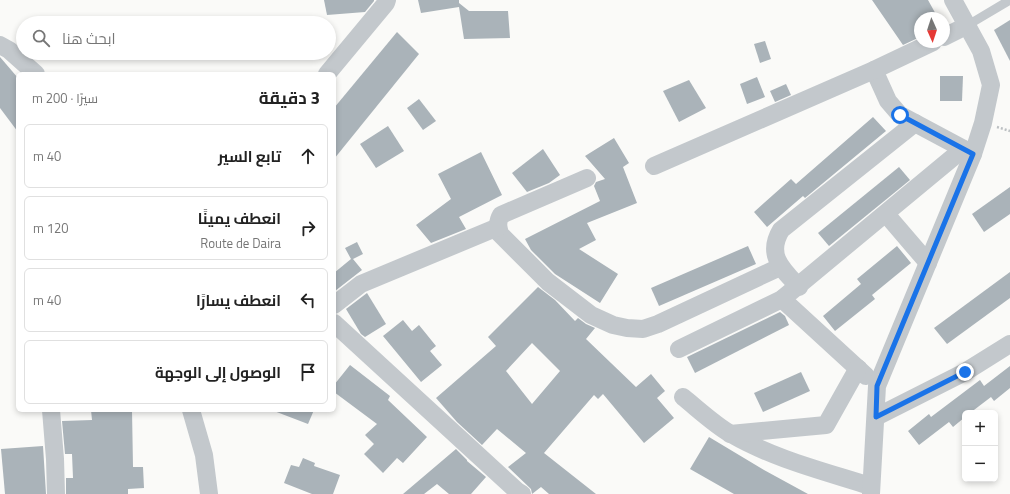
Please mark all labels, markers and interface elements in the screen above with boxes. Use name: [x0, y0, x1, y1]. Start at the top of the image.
north arrow: [914, 12, 950, 48]
search box: [16, 16, 336, 60]
icon: search: [30, 27, 52, 49]
text: ابحث هنا: [62, 27, 115, 50]
text: 3 دقيقة: [259, 85, 320, 111]
text: سيرًا · 200 m: [32, 88, 98, 108]
route start: [891, 106, 909, 124]
text: تابع السير: [218, 145, 281, 168]
icon: ahead: [297, 145, 319, 167]
text: 40 m: [33, 146, 61, 166]
text: انعطف يمينًا: [198, 207, 281, 230]
icon: right: [297, 217, 319, 239]
text: 120 m: [33, 218, 69, 238]
text: Route de Daira: [200, 233, 281, 253]
text: انعطف يسارًا: [196, 289, 281, 312]
icon: left: [297, 289, 319, 311]
text: 40 m: [33, 290, 61, 310]
text: الوصول إلى الوجهة: [155, 361, 281, 384]
icon: arrive: [297, 361, 319, 383]
route end: [956, 363, 974, 381]
map controls: [962, 410, 998, 482]
button: +: [962, 410, 998, 446]
button: −: [962, 446, 998, 482]

